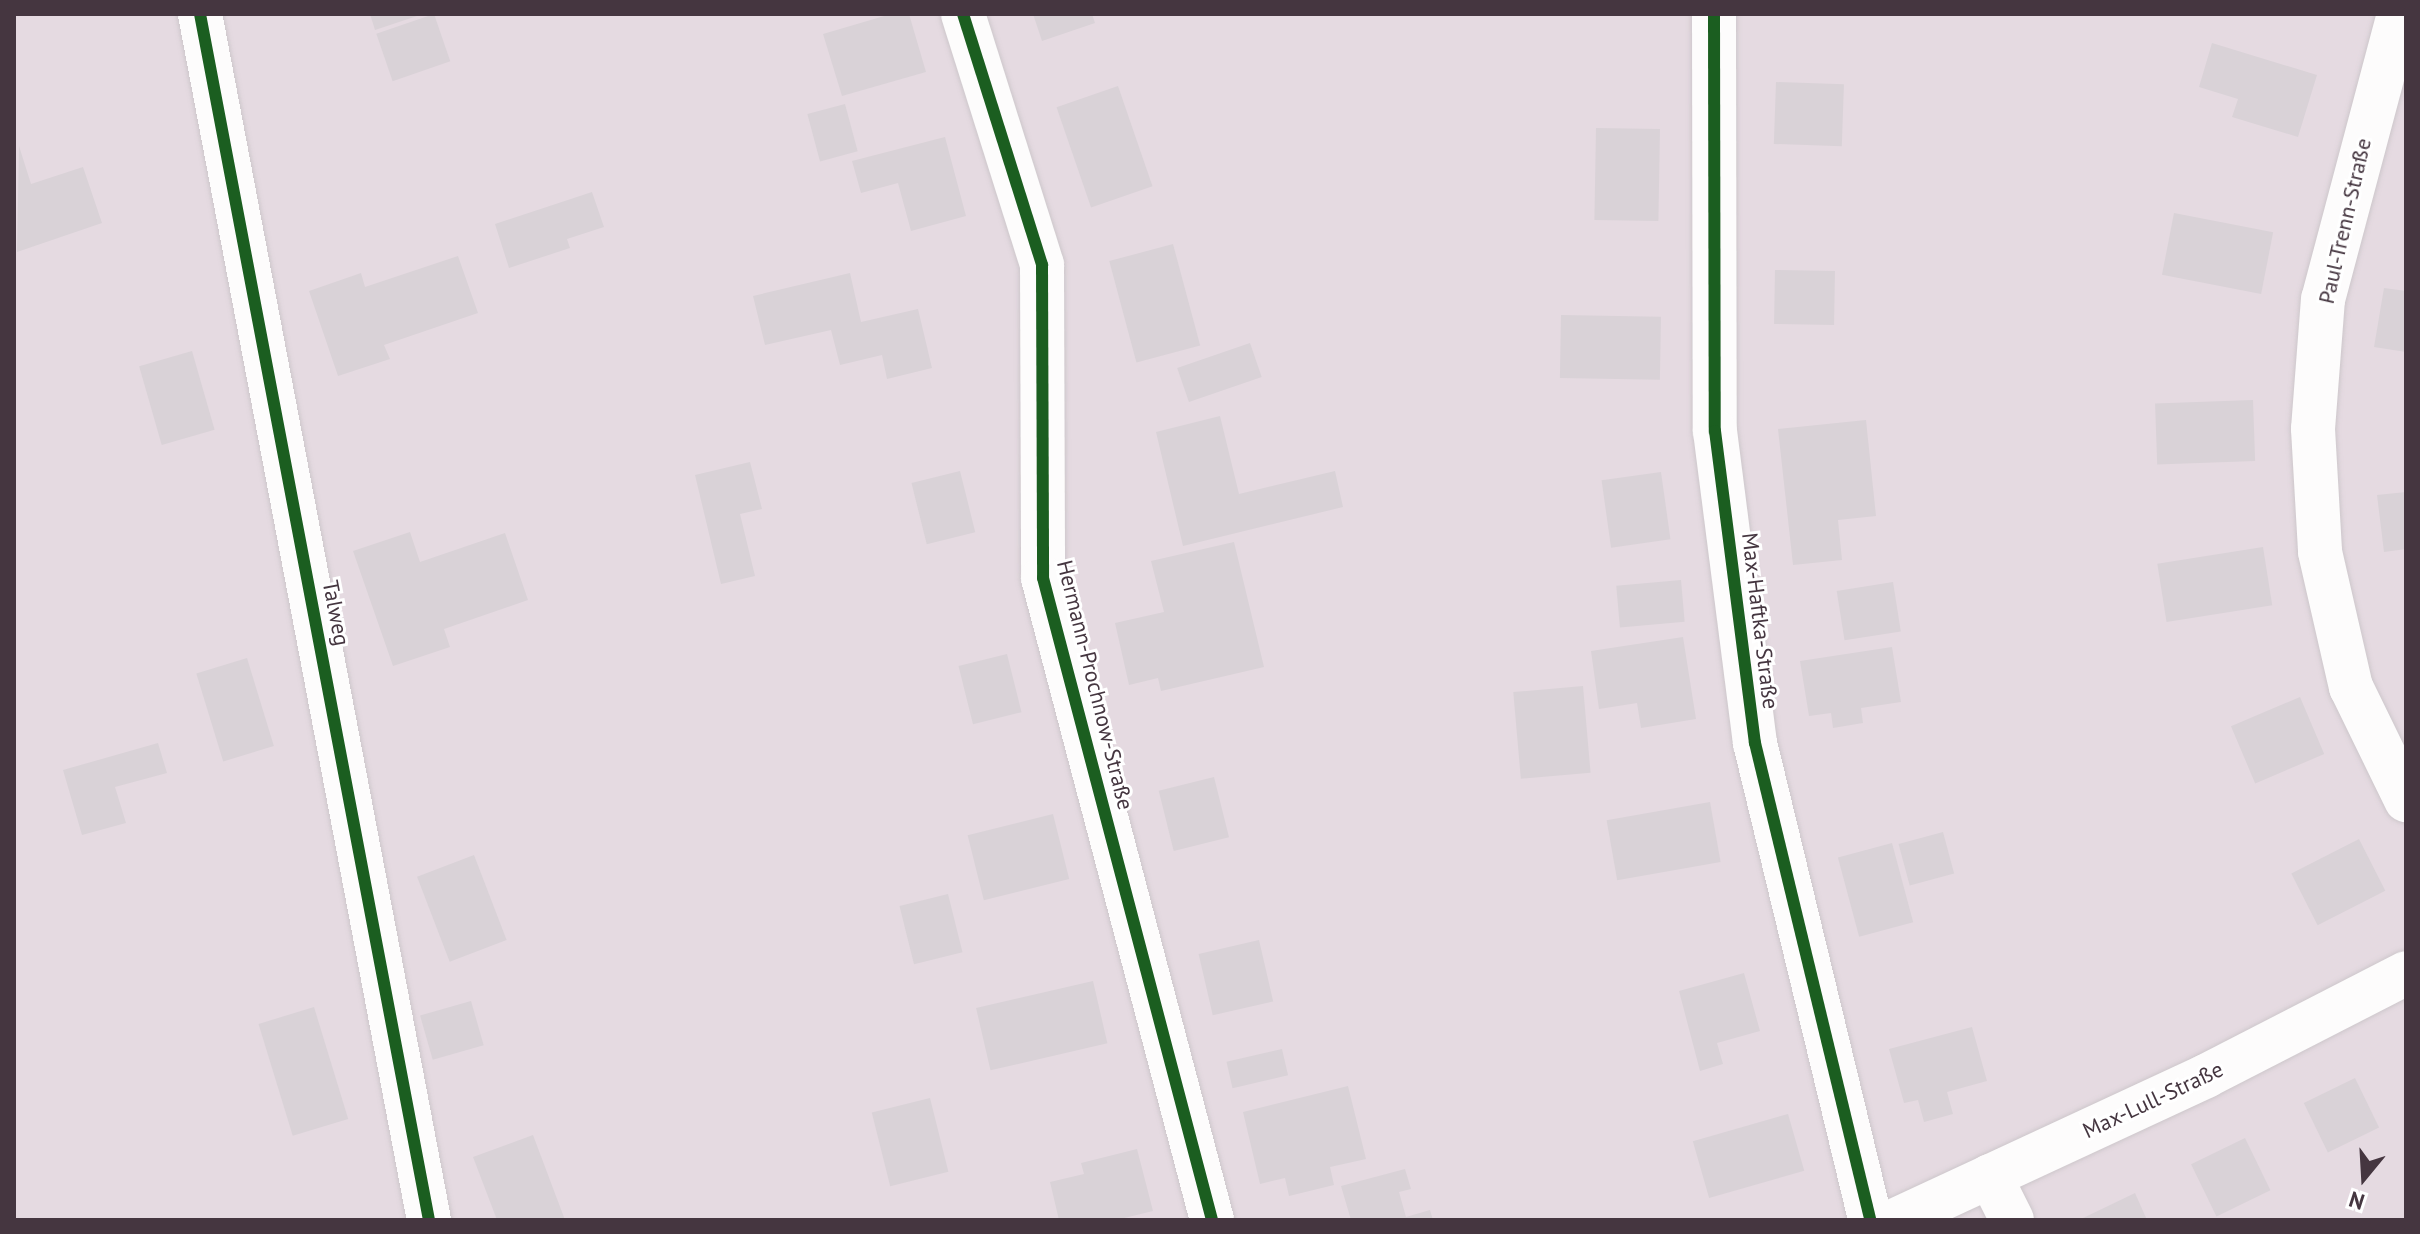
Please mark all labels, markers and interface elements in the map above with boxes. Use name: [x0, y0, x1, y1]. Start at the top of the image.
street label: Paul-Trenn-Straße: [2313, 136, 2377, 306]
street label: Max-Haftka-Straße: [1736, 531, 1784, 711]
street label: Hermann-Prochnow-Straße: [1051, 557, 1139, 813]
street label: Talweg: [317, 578, 355, 648]
street label: Max-Lull-Straße: [2079, 1056, 2227, 1144]
north arrow: [2324, 1138, 2404, 1218]
text: N: [2345, 1185, 2368, 1216]

